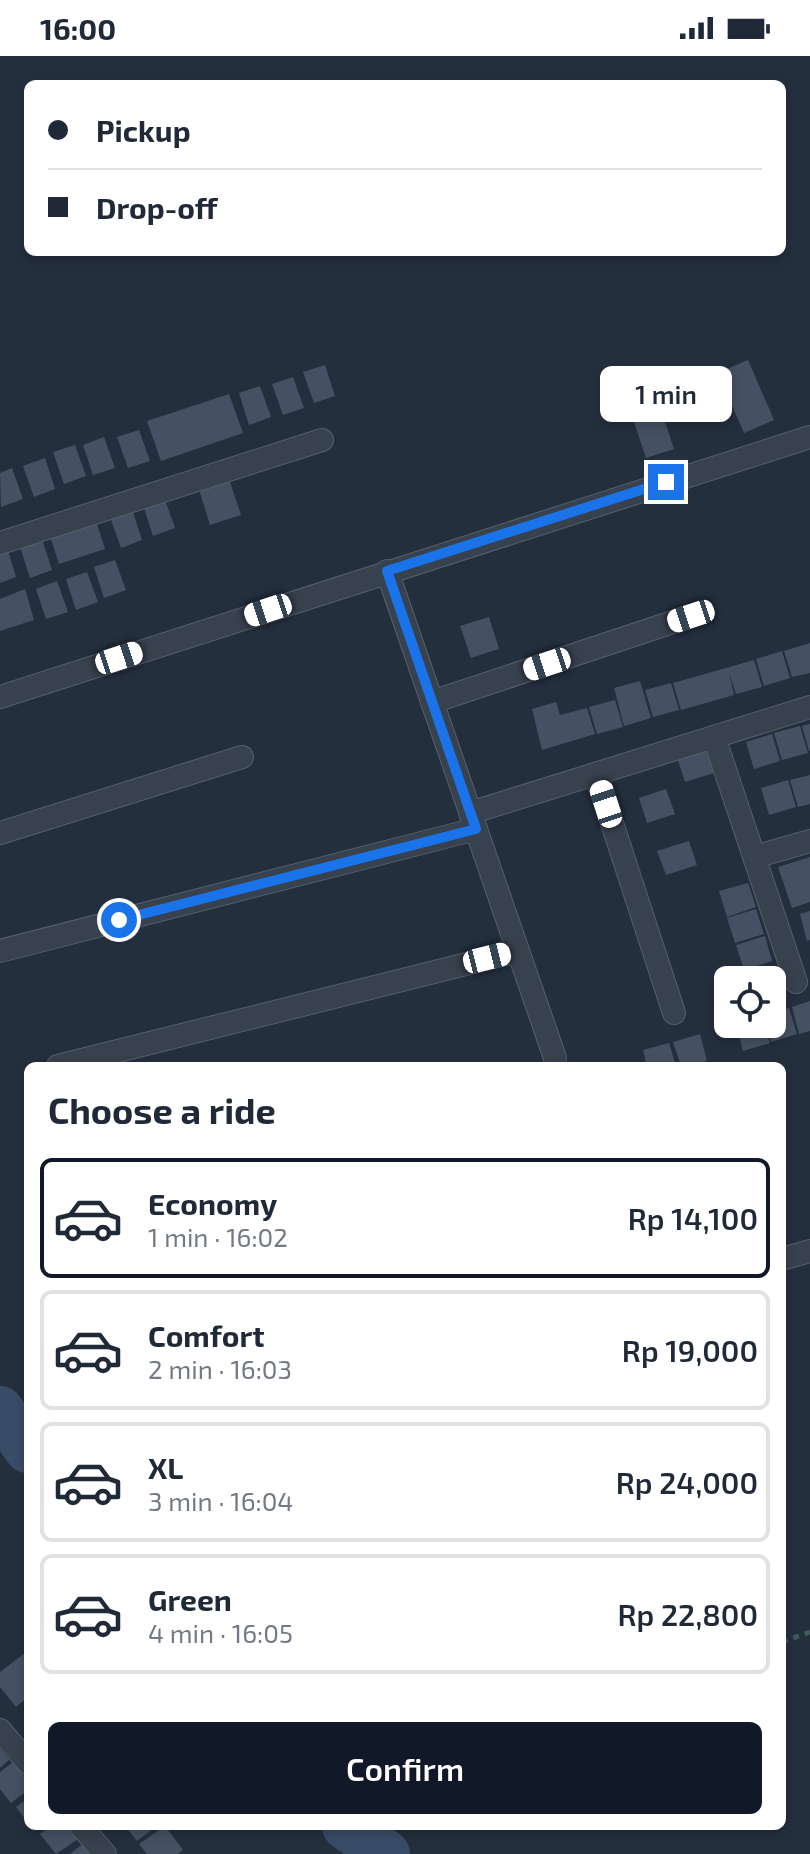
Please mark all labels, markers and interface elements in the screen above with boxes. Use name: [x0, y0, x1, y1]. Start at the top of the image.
text: 16:00: [40, 10, 116, 46]
text: Pickup: [96, 112, 191, 148]
text: Drop-off: [96, 189, 218, 225]
callout: 1 min: [600, 366, 732, 422]
text: 1 min: [635, 378, 697, 409]
route end: [648, 464, 684, 500]
car: [241, 591, 295, 629]
car: [664, 597, 718, 635]
car: [92, 639, 146, 677]
car: [520, 645, 574, 683]
car: [587, 777, 625, 831]
route start: [101, 902, 137, 938]
car: [461, 941, 513, 975]
map controls: [714, 966, 786, 1038]
button: locate: [714, 966, 786, 1038]
text: Choose a ride: [48, 1088, 276, 1131]
icon: car: [52, 1182, 124, 1254]
text: Economy: [148, 1185, 277, 1221]
text: Rp 14,100: [628, 1200, 758, 1236]
text: 1 min · 16:02: [148, 1221, 288, 1252]
icon: car: [52, 1314, 124, 1386]
text: Comfort: [148, 1317, 265, 1353]
text: Rp 19,000: [622, 1332, 758, 1368]
text: 2 min · 16:03: [148, 1353, 292, 1384]
icon: car: [52, 1446, 124, 1518]
text: XL: [148, 1449, 183, 1485]
text: Rp 24,000: [616, 1464, 758, 1500]
text: 3 min · 16:04: [148, 1485, 293, 1516]
icon: car: [52, 1578, 124, 1650]
text: Green: [148, 1581, 232, 1617]
text: Rp 22,800: [618, 1596, 758, 1632]
text: 4 min · 16:05: [148, 1617, 293, 1648]
button: Confirm: [48, 1722, 762, 1814]

